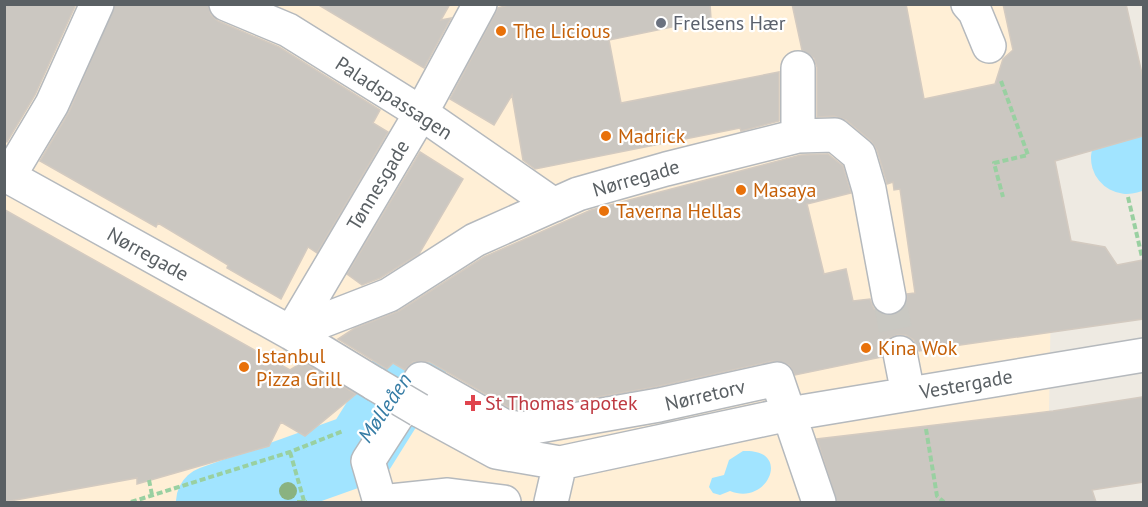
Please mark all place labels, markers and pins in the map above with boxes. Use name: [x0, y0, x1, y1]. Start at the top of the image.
place label: Frelsens Hær: [673, 10, 786, 36]
marker: Frelsens Hær: [654, 16, 668, 30]
place label: The Licious: [513, 18, 611, 44]
marker: The Licious: [494, 24, 508, 38]
place label: Madrick: [618, 123, 686, 149]
marker: Madrick: [599, 129, 613, 143]
place label: Masaya: [753, 177, 816, 203]
marker: Masaya: [734, 183, 748, 197]
place label: Taverna Hellas: [616, 198, 741, 224]
marker: Taverna Hellas: [597, 204, 611, 218]
place label: Kina Wok: [878, 335, 958, 361]
marker: Kina Wok: [859, 341, 873, 355]
place label: Istanbul Pizza Grill: [256, 343, 342, 392]
marker: Istanbul Pizza Grill: [237, 360, 251, 374]
place label: St Thomas apotek: [485, 390, 638, 416]
marker: St Thomas apotek: [466, 396, 480, 410]

